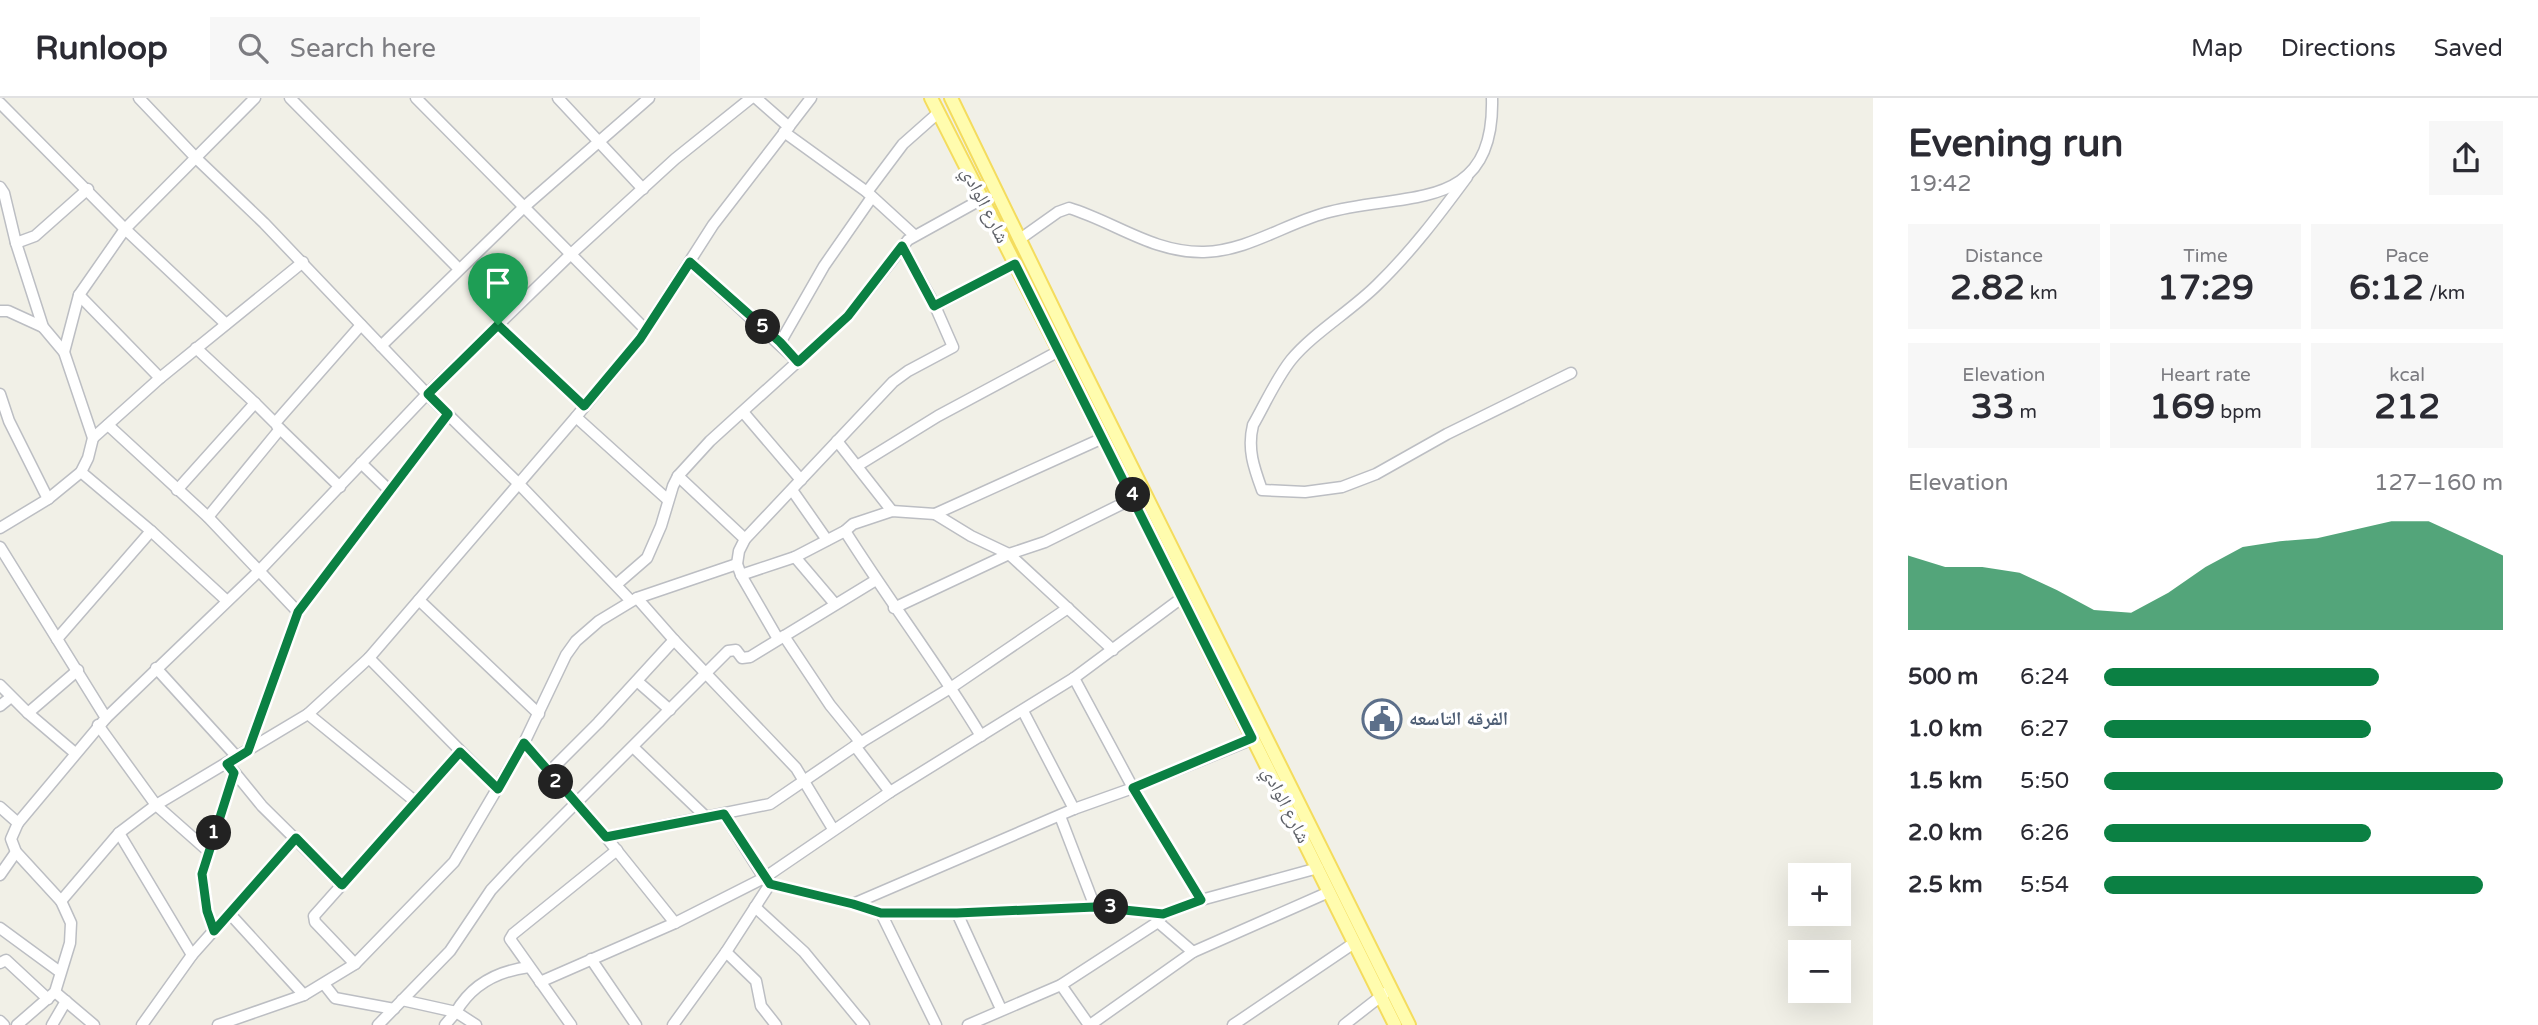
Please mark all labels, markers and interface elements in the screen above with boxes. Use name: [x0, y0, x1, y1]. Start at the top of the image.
search box: [210, 17, 700, 80]
text: Runloop: [35, 29, 168, 68]
icon: search: [234, 29, 272, 67]
text: Search here: [290, 33, 436, 64]
text: Map: [2191, 34, 2243, 63]
text: Directions: [2281, 34, 2396, 63]
text: Saved: [2434, 34, 2503, 63]
text: Evening run: [1908, 121, 2123, 167]
button: share: [2429, 121, 2503, 195]
street label: شارع الوادي: [953, 163, 1014, 249]
text: 19:42: [1908, 170, 1972, 198]
text: Distance: [1965, 245, 2043, 267]
text: Time: [2183, 245, 2228, 267]
text: Pace: [2385, 245, 2429, 267]
pin: [468, 253, 528, 325]
icon: arrive: [479, 264, 517, 302]
text: 2.82: [1950, 267, 2025, 309]
text: 17:29: [2157, 267, 2254, 309]
text: 6:12: [2349, 267, 2424, 309]
text: km: [2025, 282, 2058, 304]
text: /km: [2424, 282, 2465, 304]
pin: 5: [746, 310, 780, 344]
text: 5: [757, 315, 768, 337]
text: Elevation: [1962, 364, 2045, 386]
text: Heart rate: [2160, 364, 2251, 386]
text: kcal: [2389, 364, 2425, 386]
text: 33: [1971, 386, 2015, 428]
text: 169: [2149, 386, 2215, 428]
text: 212: [2374, 386, 2440, 428]
text: m: [2015, 401, 2037, 423]
text: bpm: [2215, 401, 2262, 423]
text: Elevation: [1908, 469, 2009, 497]
text: 127–160 m: [2374, 469, 2503, 497]
pin: 4: [1116, 478, 1150, 512]
text: 4: [1127, 483, 1138, 505]
text: 500 m: [1908, 663, 1978, 691]
text: 6:24: [2020, 663, 2069, 691]
public building icon: الفرقه التاسعه: [1361, 698, 1403, 740]
place label: الفرقه التاسعه: [1409, 708, 1508, 730]
text: 1.0 km: [1908, 715, 1983, 743]
text: 6:27: [2020, 715, 2069, 743]
street label: شارع الوادي: [1254, 763, 1315, 849]
pin: 2: [538, 764, 574, 800]
text: 1.5 km: [1908, 767, 1983, 795]
text: 5:50: [2020, 767, 2069, 795]
text: 2: [550, 770, 561, 792]
pin: 1: [196, 816, 232, 850]
text: 2.0 km: [1908, 819, 1983, 847]
text: 6:26: [2020, 819, 2069, 847]
text: 1: [208, 821, 219, 843]
map controls: [1788, 863, 1851, 1003]
button: +: [1788, 863, 1851, 926]
text: 2.5 km: [1908, 871, 1983, 899]
text: 5:54: [2020, 871, 2069, 899]
pin: 3: [1094, 890, 1128, 924]
text: 3: [1105, 895, 1116, 917]
button: −: [1788, 940, 1851, 1003]

